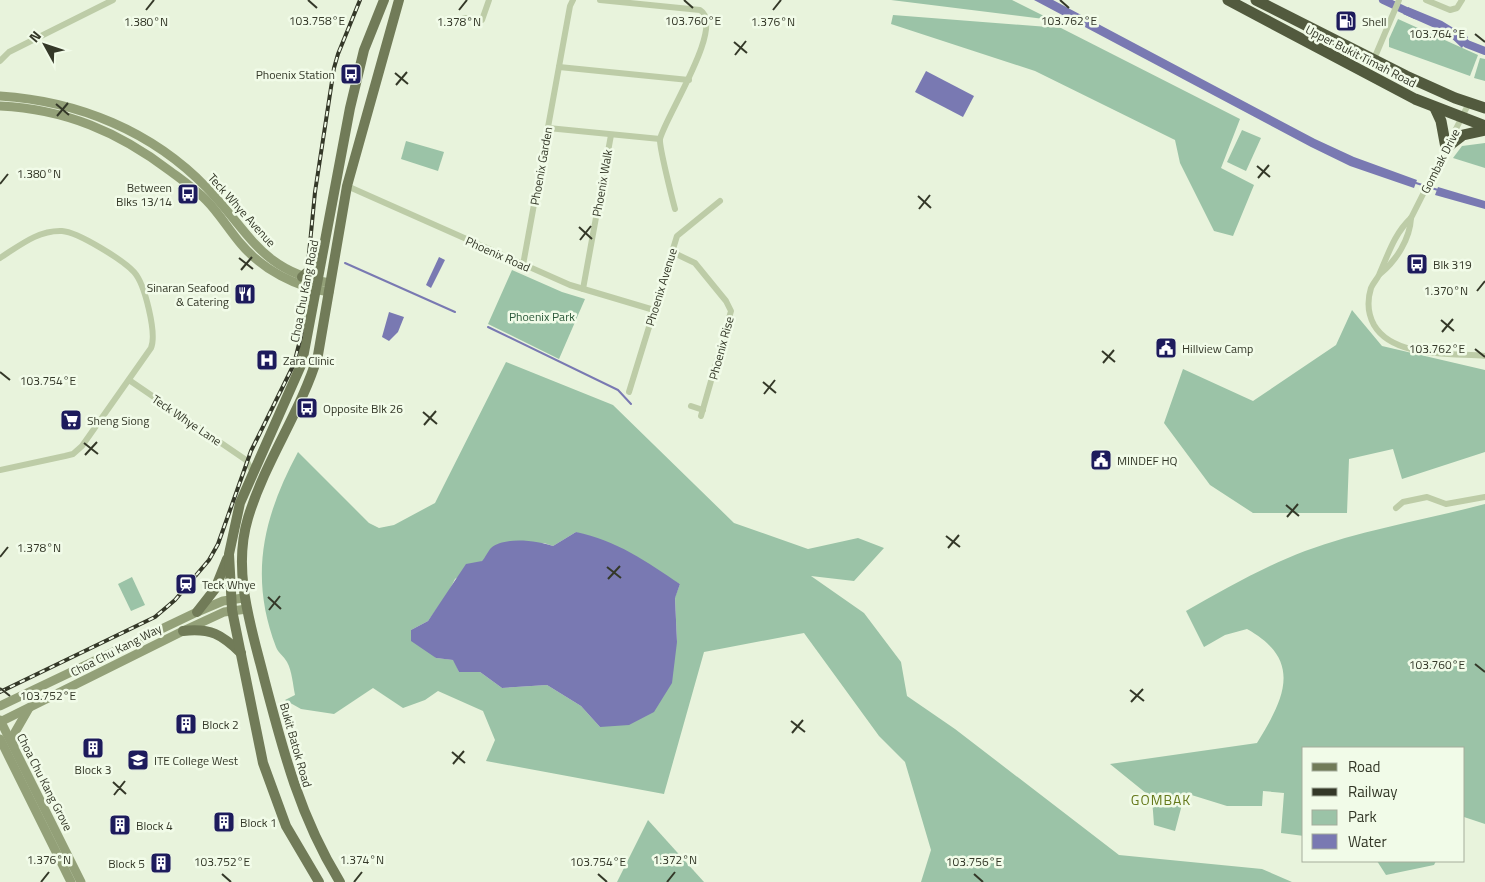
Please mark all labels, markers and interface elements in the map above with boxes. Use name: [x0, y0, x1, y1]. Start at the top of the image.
fuel station icon: Shell: [1334, 9, 1358, 33]
text: 103.758°E: [289, 11, 345, 30]
text: 103.760°E: [665, 11, 721, 30]
text: 103.762°E: [1041, 11, 1097, 30]
text: 1.380°N: [124, 12, 168, 31]
text: 1.378°N: [437, 12, 481, 31]
text: 1.376°N: [751, 12, 795, 31]
place label: Shell: [1362, 12, 1387, 31]
north arrow: [20, 20, 70, 70]
street label: Upper Bukit Timah Road: [1302, 20, 1420, 92]
text: 103.764°E: [1409, 24, 1465, 43]
text: N: [23, 26, 46, 47]
bus stop icon: Phoenix Station: [339, 62, 363, 86]
place label: Phoenix Station: [256, 65, 335, 84]
street label: Phoenix Garden: [525, 125, 557, 207]
street label: Gombak Drive: [1415, 125, 1465, 197]
street label: Phoenix Walk: [587, 148, 617, 218]
text: 1.380°N: [17, 164, 61, 183]
street label: Teck Whye Avenue: [204, 169, 280, 251]
place label: Between Blks 13/14: [116, 178, 172, 211]
bus stop icon: Between Blks 13/14: [176, 182, 200, 206]
street label: Phoenix Road: [463, 231, 533, 277]
street label: Choa Chu Kang Road: [285, 238, 323, 344]
street label: Phoenix Avenue: [640, 246, 682, 328]
bus stop icon: Blk 319: [1405, 252, 1429, 276]
place label: Blk 319: [1433, 255, 1472, 274]
place label: Sinaran Seafood & Catering: [147, 278, 229, 311]
text: 1.370°N: [1424, 281, 1468, 300]
restaurant icon: Sinaran Seafood & Catering: [233, 282, 257, 306]
park label: Phoenix Park: [509, 307, 575, 326]
street label: Phoenix Rise: [703, 314, 739, 382]
public building icon: Hillview Camp: [1154, 336, 1178, 360]
place label: Hillview Camp: [1182, 339, 1253, 358]
text: 103.762°E: [1409, 339, 1465, 358]
hospital icon: Zara Clinic: [255, 348, 279, 372]
place label: Zara Clinic: [283, 351, 334, 370]
text: 103.754°E: [20, 371, 76, 390]
street label: Teck Whye Lane: [148, 390, 226, 450]
bus stop icon: Opposite Blk 26: [295, 396, 319, 420]
place label: Opposite Blk 26: [323, 399, 403, 418]
supermarket icon: Sheng Siong: [59, 408, 83, 432]
place label: Sheng Siong: [87, 411, 149, 430]
public building icon: MINDEF HQ: [1089, 448, 1113, 472]
place label: MINDEF HQ: [1117, 451, 1178, 470]
text: 1.378°N: [17, 538, 61, 557]
station icon: Teck Whye: [174, 572, 198, 596]
place label: Teck Whye: [202, 575, 256, 594]
street label: Choa Chu Kang Way: [67, 619, 165, 681]
text: 103.760°E: [1409, 655, 1465, 674]
text: 103.752°E: [20, 686, 76, 705]
street label: Bukit Batok Road: [275, 700, 317, 790]
building icon: Block 2: [174, 712, 198, 736]
place label: Block 2: [202, 715, 239, 734]
street label: Choa Chu Kang Grove: [12, 730, 78, 834]
building icon: Block 3: [81, 736, 105, 760]
legend: [1302, 747, 1465, 862]
school or university icon: ITE College West: [126, 748, 150, 772]
place label: ITE College West: [154, 751, 239, 770]
text: Road: [1348, 755, 1380, 778]
place label: Block 3: [75, 760, 111, 779]
text: Railway: [1348, 780, 1398, 803]
district label: GOMBAK: [1131, 789, 1191, 810]
text: Park: [1348, 805, 1377, 828]
building icon: Block 1: [212, 810, 236, 834]
building icon: Block 4: [108, 813, 132, 837]
place label: Block 1: [240, 813, 277, 832]
place label: Block 4: [136, 816, 173, 835]
text: Water: [1348, 830, 1387, 853]
text: 1.376°N: [27, 850, 71, 869]
text: 1.374°N: [340, 850, 384, 869]
text: 1.372°N: [653, 850, 697, 869]
building icon: Block 5: [149, 851, 173, 875]
text: 103.752°E: [194, 852, 250, 871]
text: 103.754°E: [570, 852, 626, 871]
text: 103.756°E: [946, 852, 1002, 871]
place label: Block 5: [108, 854, 145, 873]

